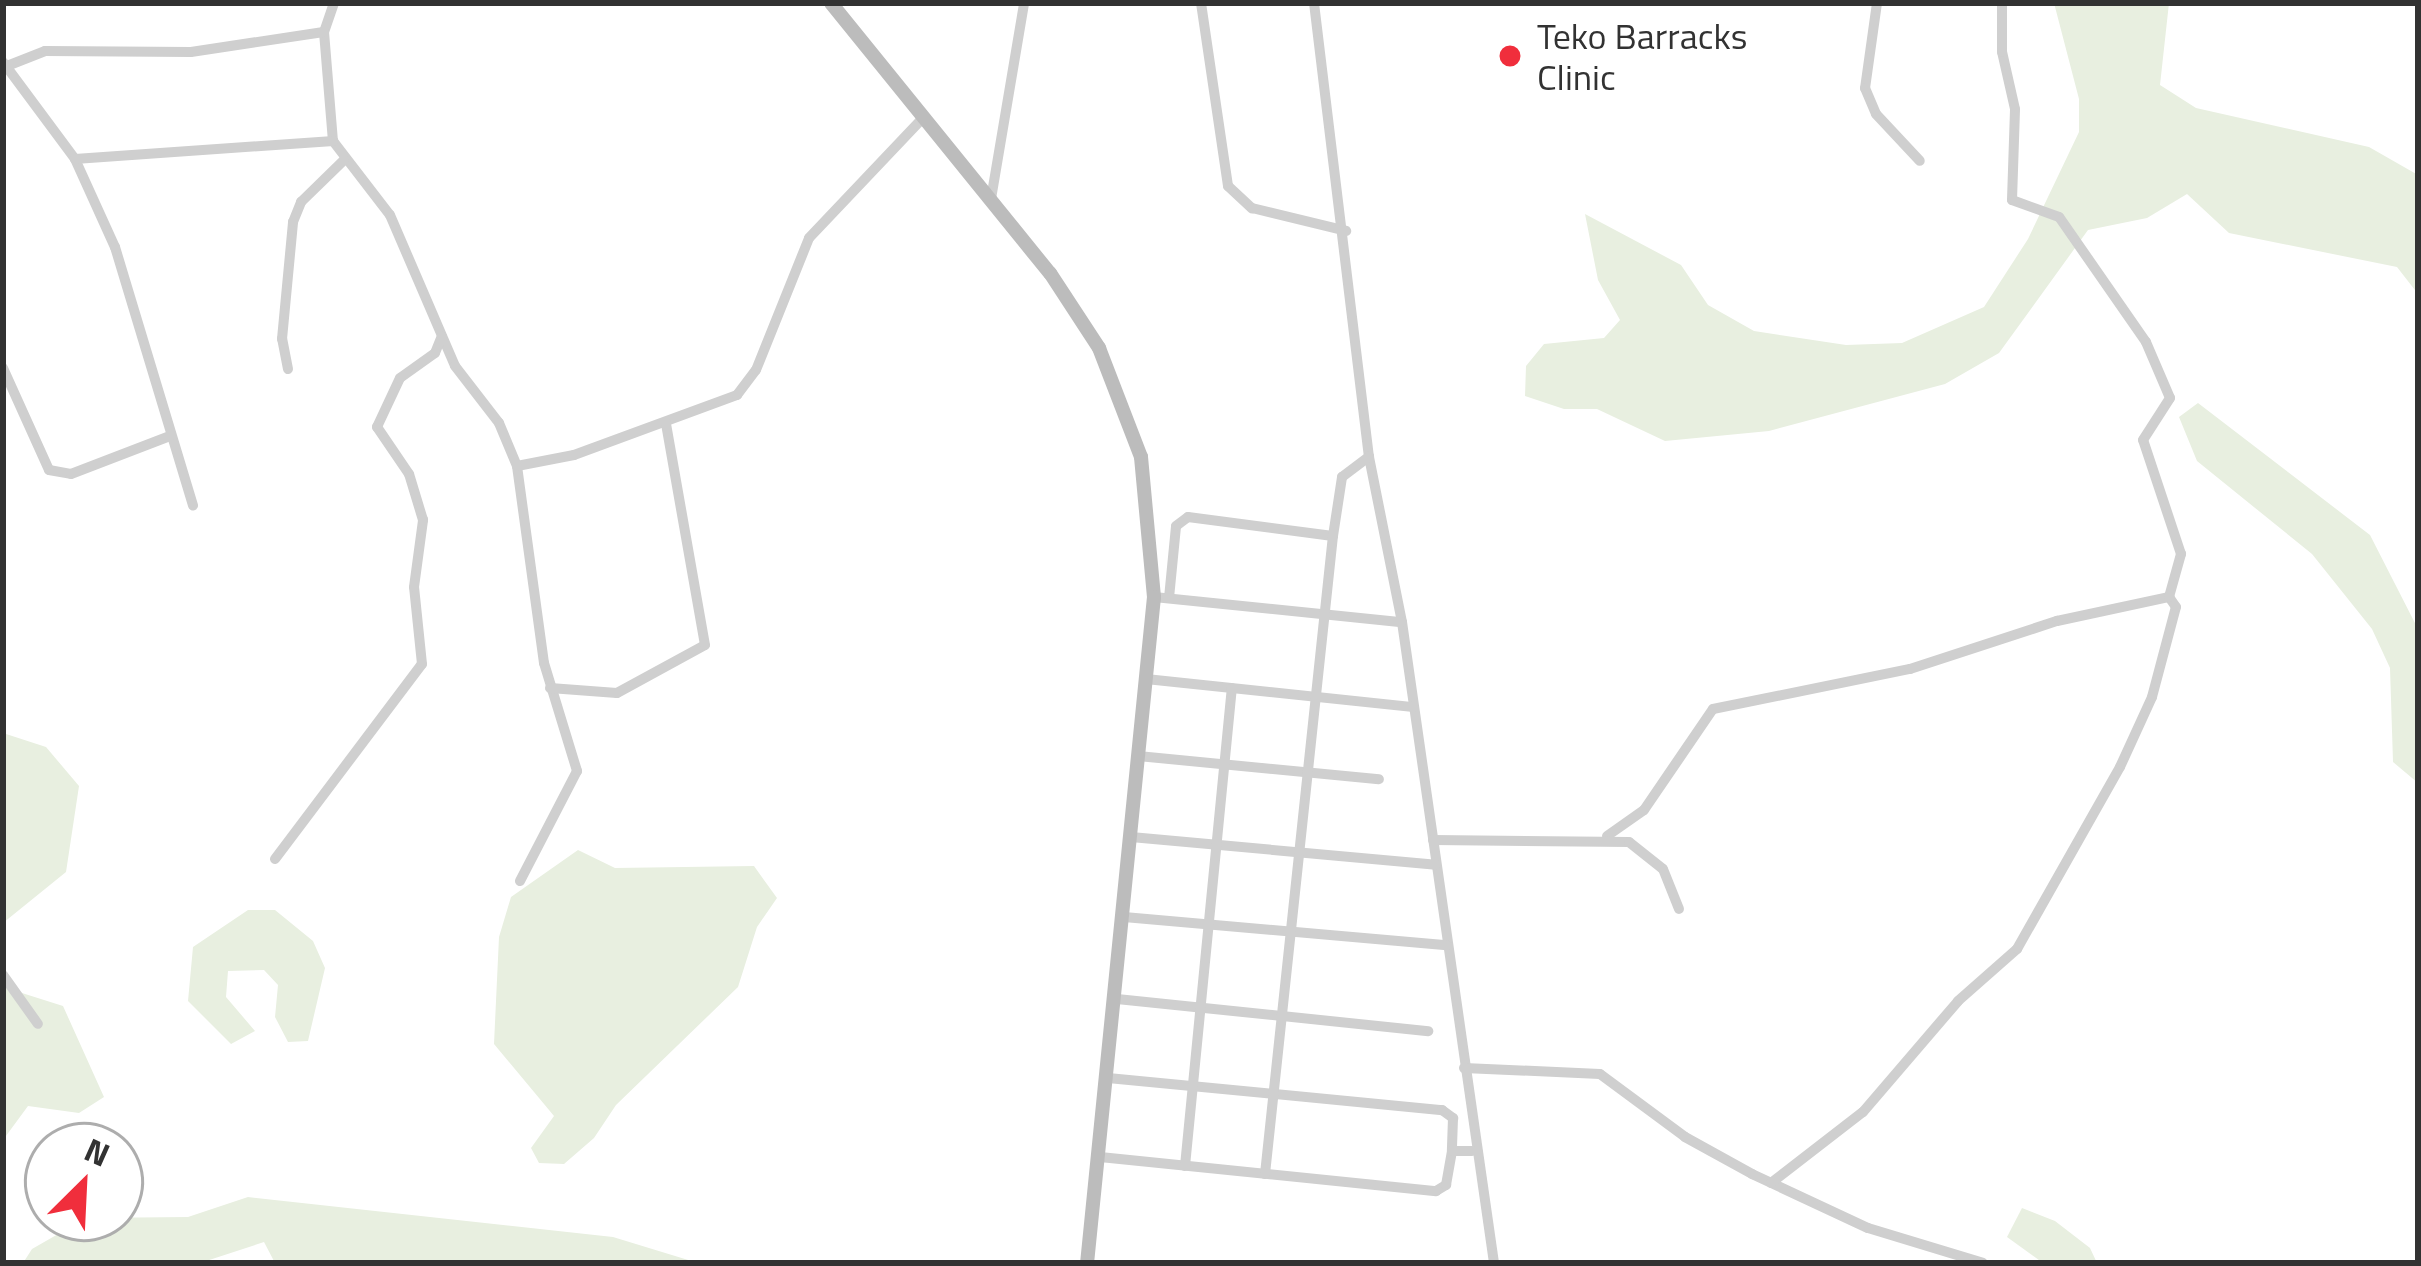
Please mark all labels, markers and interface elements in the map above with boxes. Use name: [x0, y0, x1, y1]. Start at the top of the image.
place label: Teko Barracks Clinic: [1537, 13, 1747, 98]
marker: Teko Barracks Clinic: [1494, 40, 1526, 72]
north arrow: [24, 1122, 144, 1242]
text: N: [77, 1124, 118, 1179]

